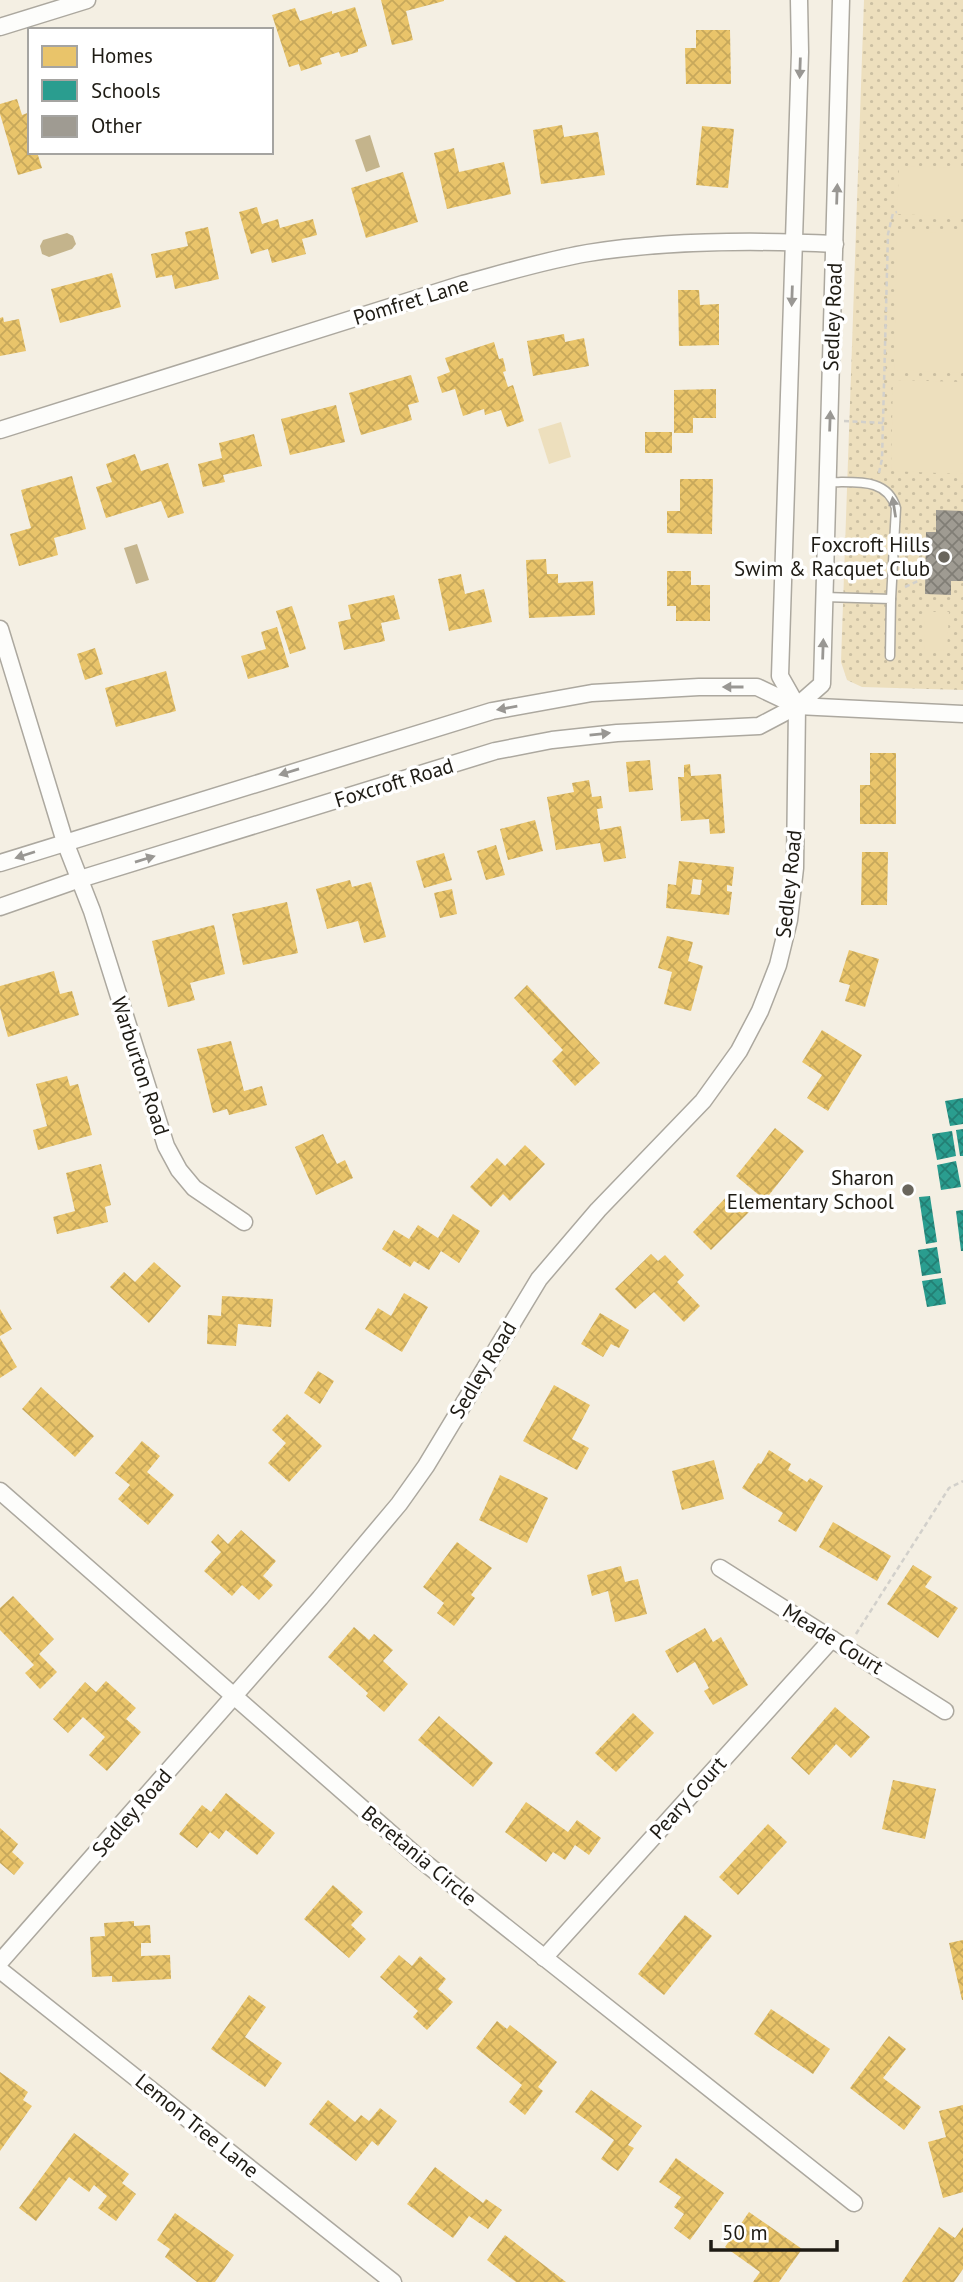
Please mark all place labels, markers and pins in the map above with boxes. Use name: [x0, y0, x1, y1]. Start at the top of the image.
place label: Foxcroft Hills Swim & Racquet Club: [734, 531, 930, 582]
marker: Foxcroft Hills Swim & Racquet Club: [936, 549, 952, 565]
place label: Sharon Elementary School: [727, 1164, 894, 1215]
marker: Sharon Elementary School: [900, 1182, 916, 1198]

